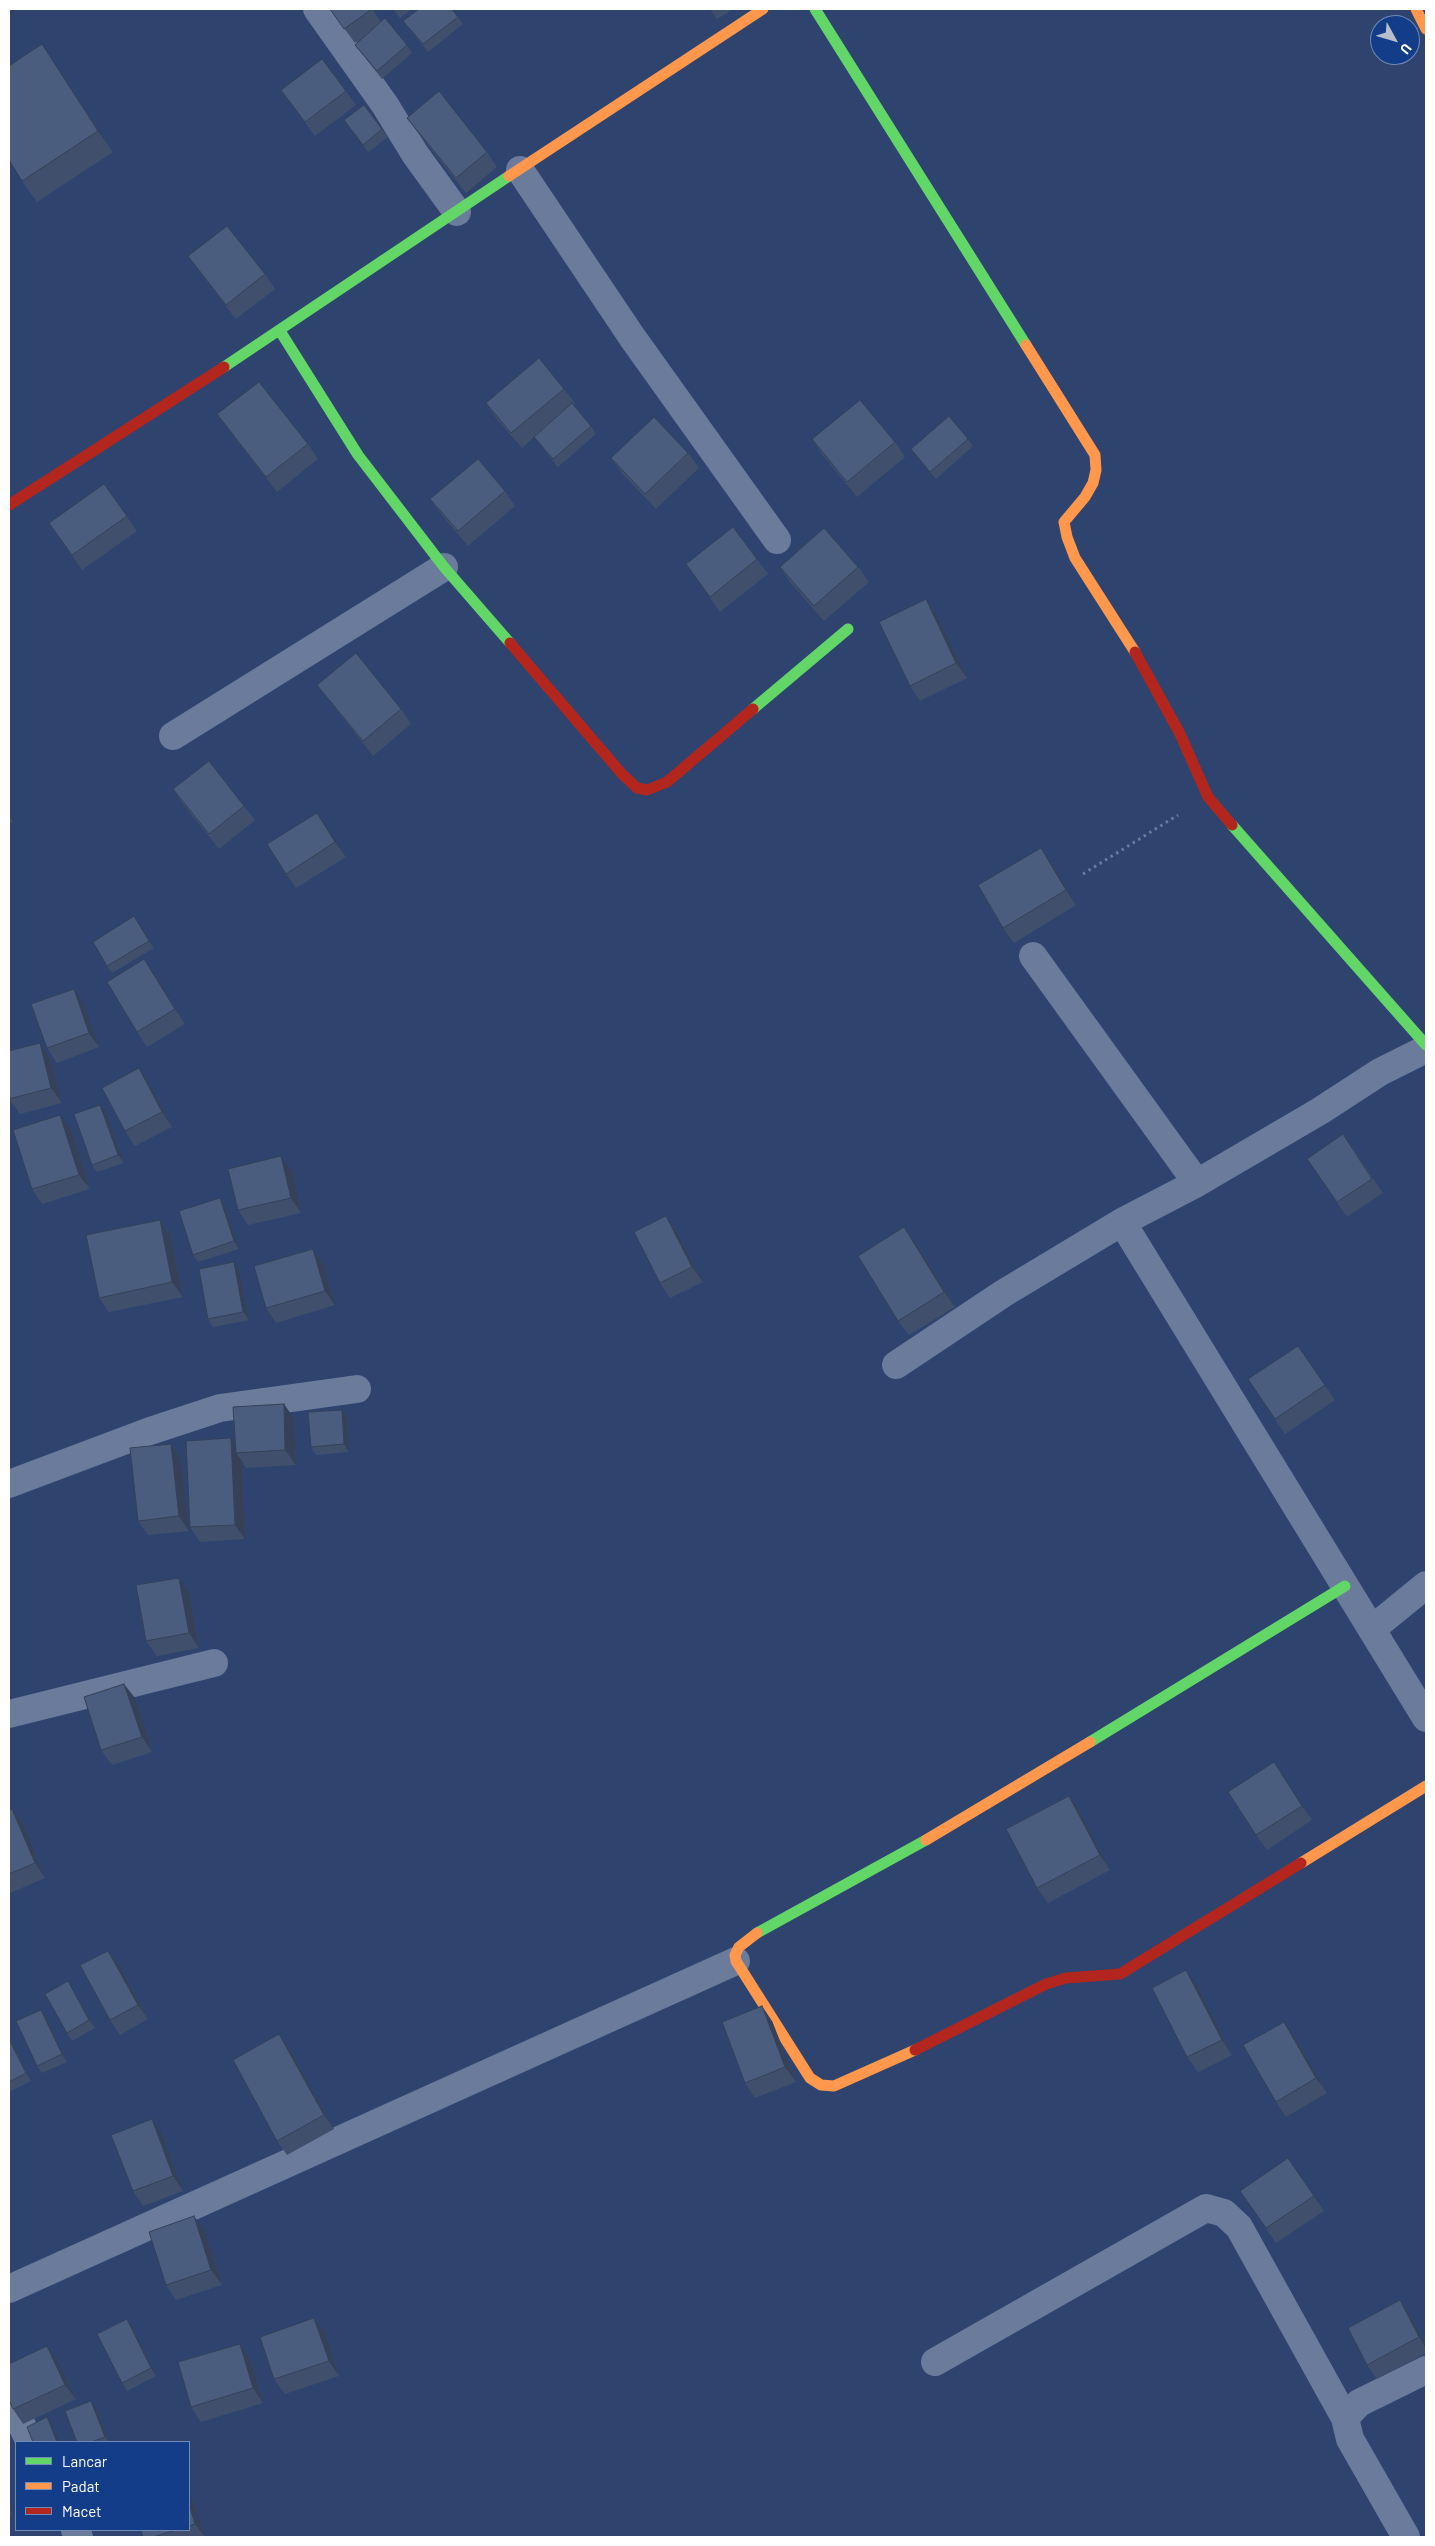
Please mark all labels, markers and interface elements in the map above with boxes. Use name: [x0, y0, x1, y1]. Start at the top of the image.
north arrow: [1370, 15, 1420, 65]
text: U: [1397, 40, 1416, 58]
legend: [15, 2441, 190, 2531]
text: Lancar: [62, 2452, 107, 2470]
text: Padat: [62, 2477, 100, 2495]
text: Macet: [62, 2502, 102, 2520]

